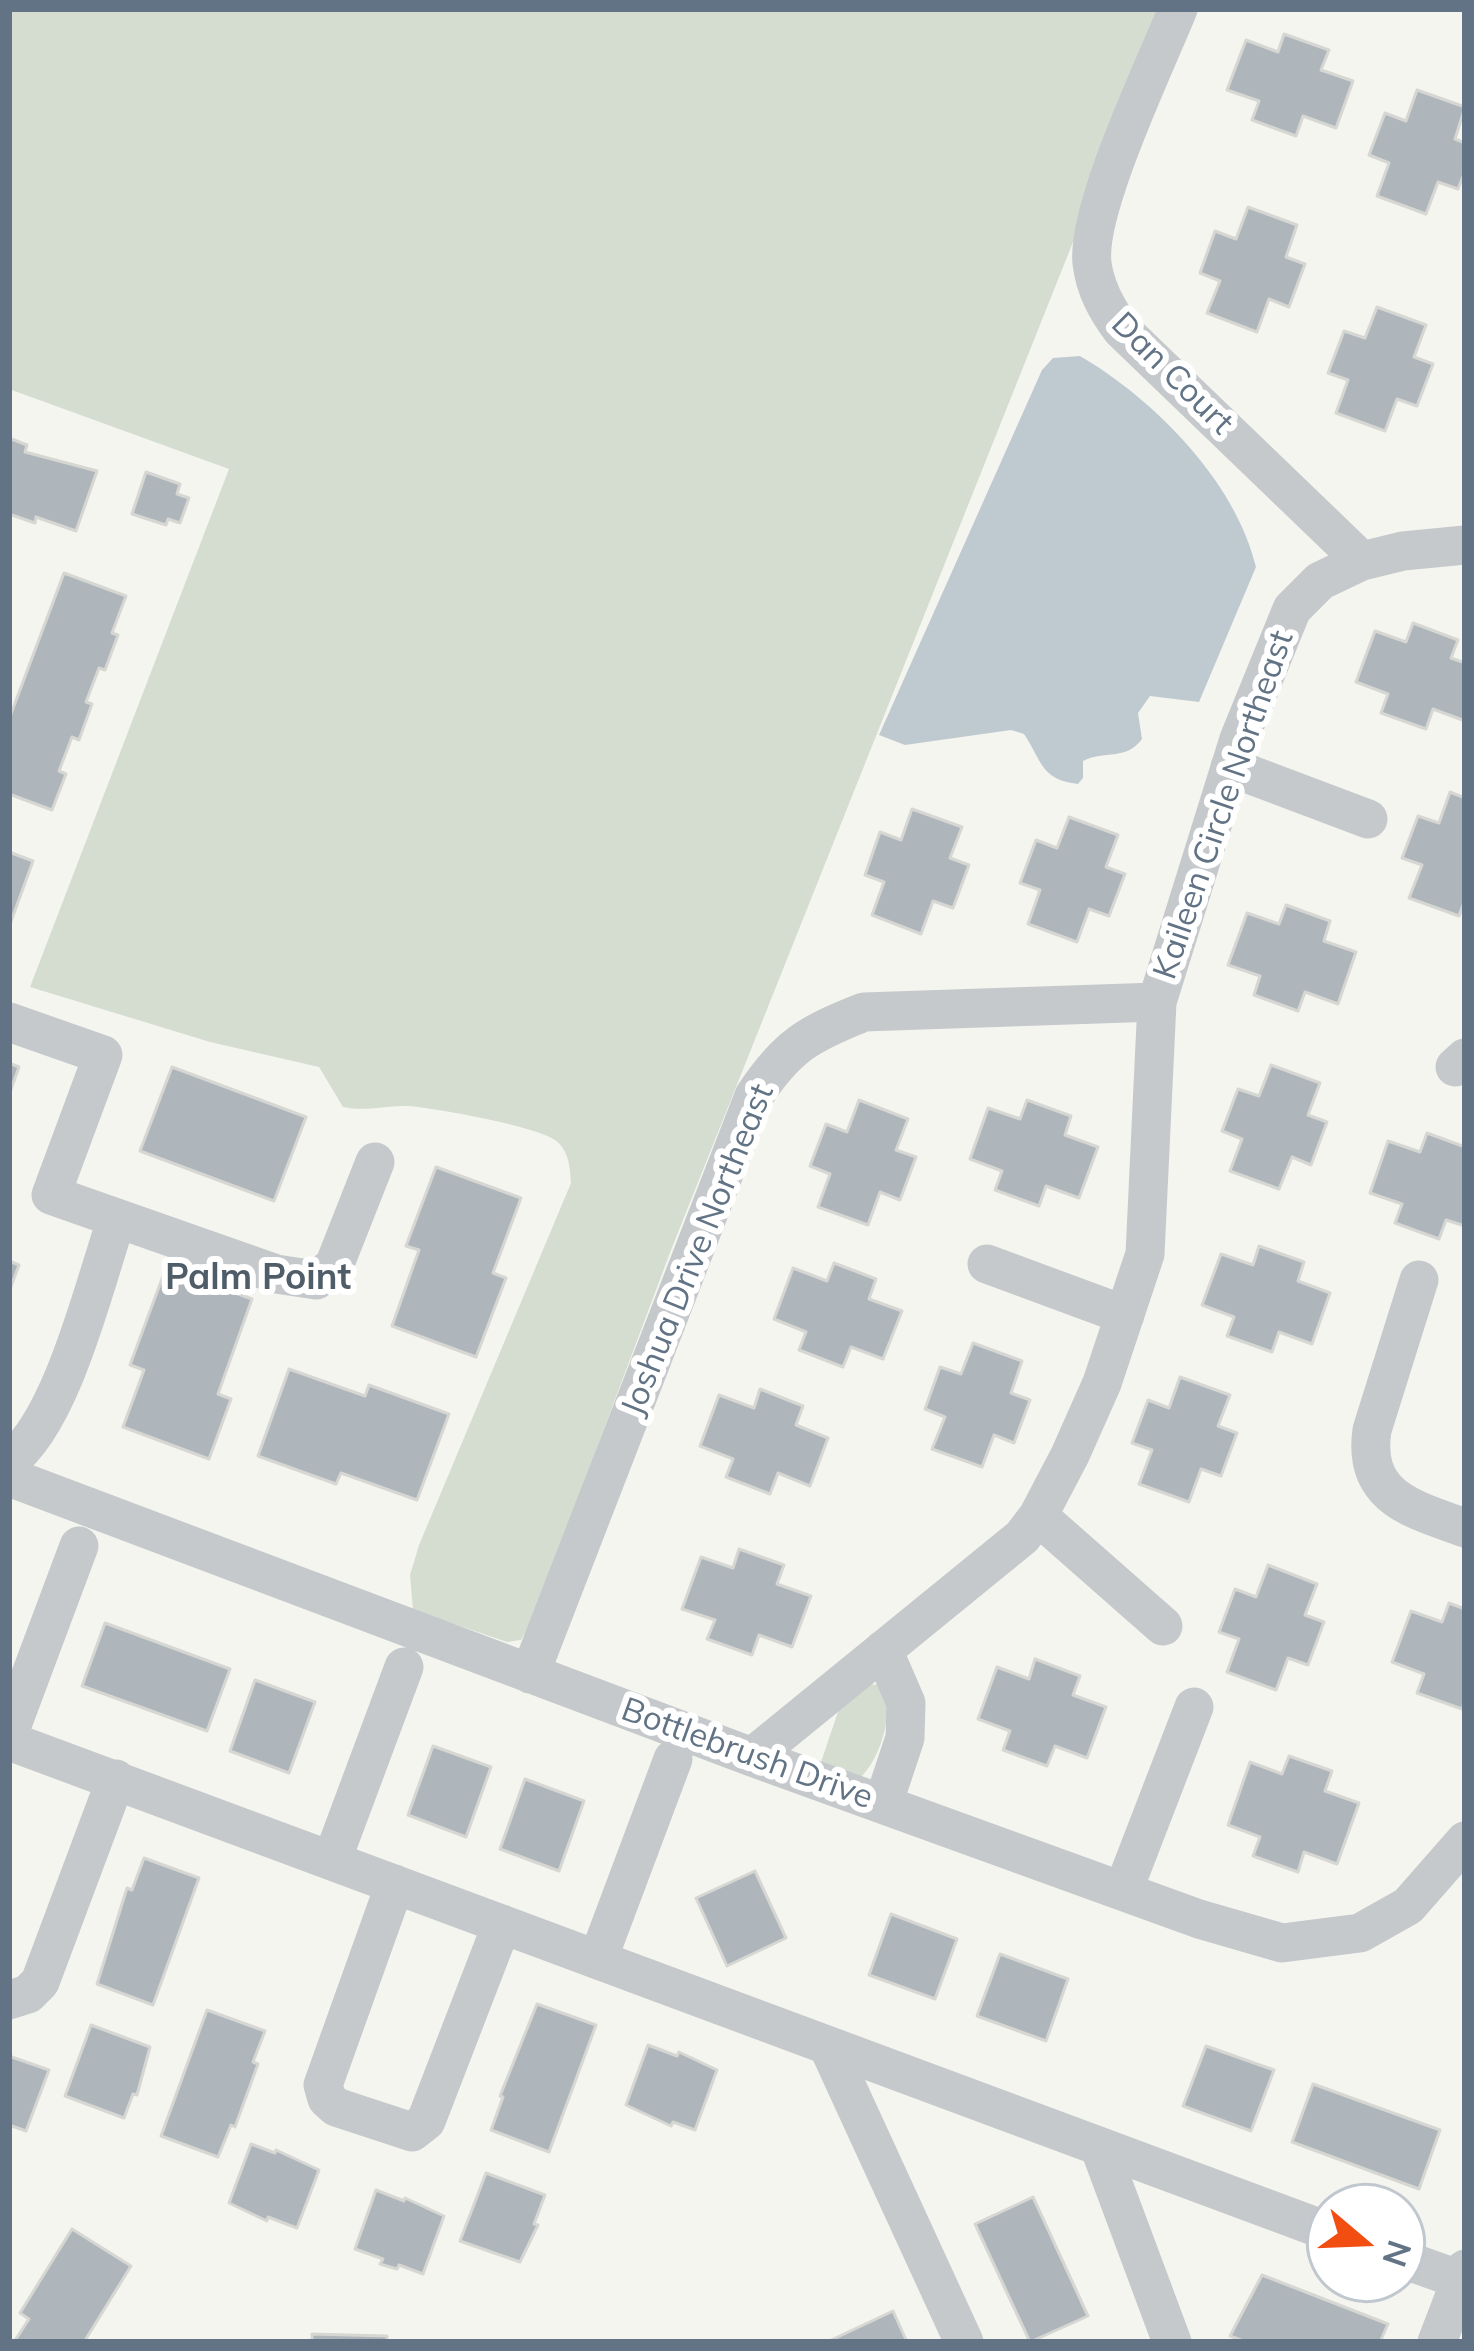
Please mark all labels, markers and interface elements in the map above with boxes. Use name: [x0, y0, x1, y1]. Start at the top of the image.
street label: Dan Court: [1103, 305, 1241, 443]
street label: Kaileen Circle Northeast: [1146, 626, 1302, 984]
street label: Joshua Drive Northeast: [613, 1079, 783, 1421]
district label: Palm Point: [165, 1256, 351, 1300]
street label: Bottlebrush Drive: [616, 1690, 878, 1818]
north arrow: [1306, 2183, 1426, 2303]
text: N: [1374, 2235, 1421, 2272]

